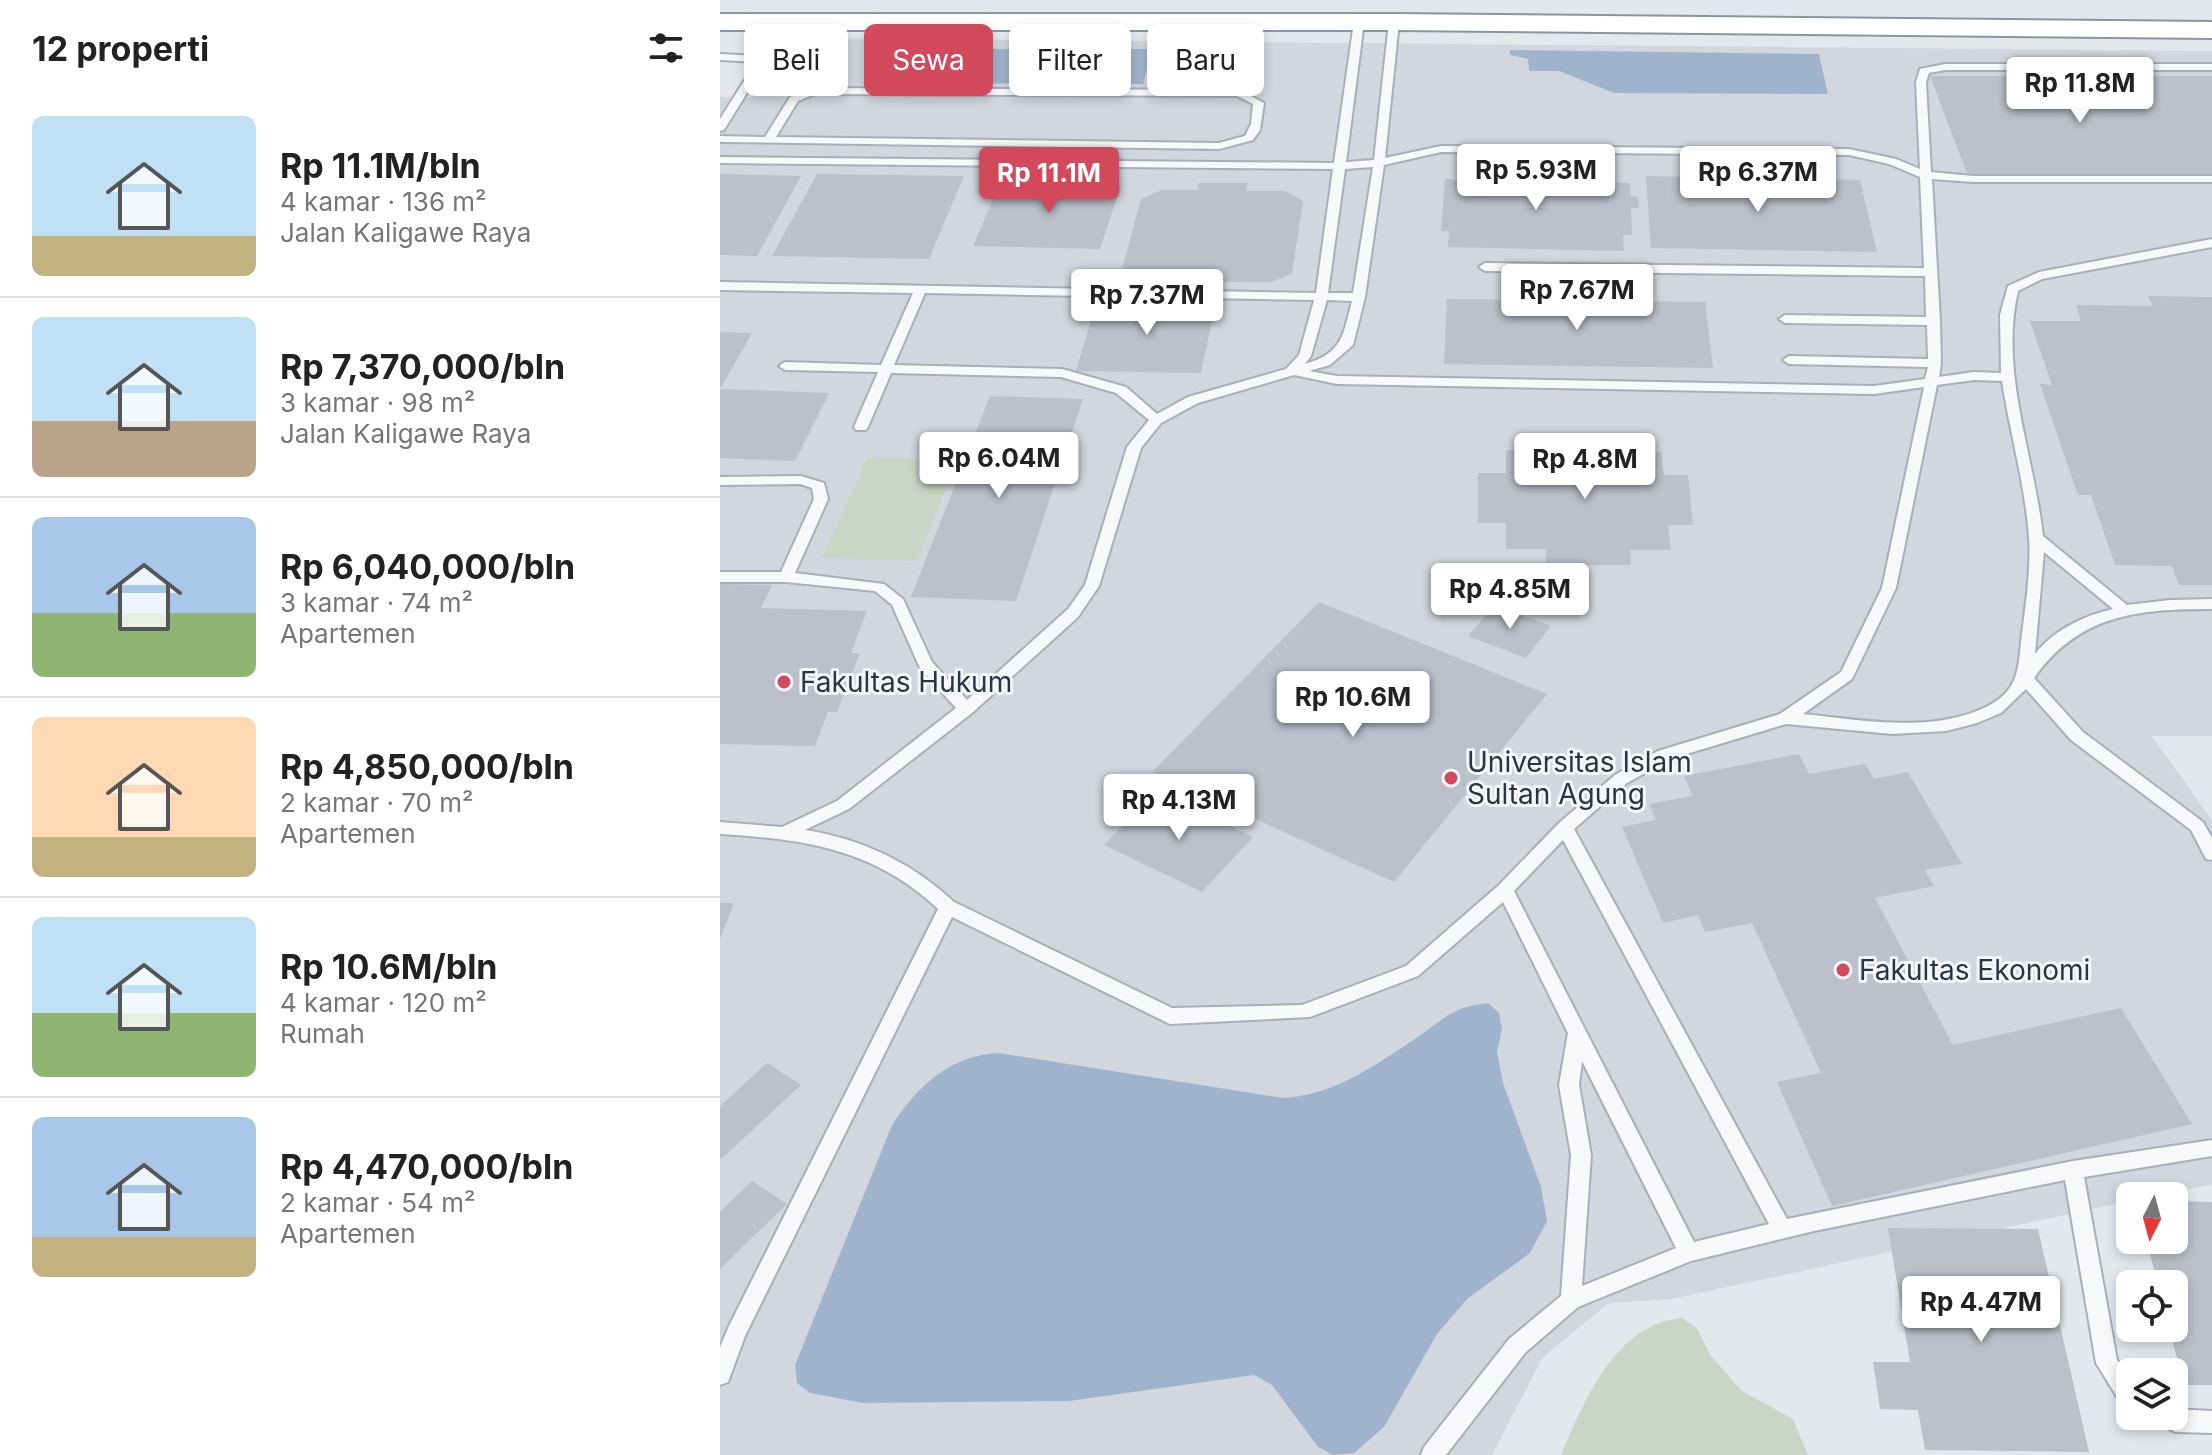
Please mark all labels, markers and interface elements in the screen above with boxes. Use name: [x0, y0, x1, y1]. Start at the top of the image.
chip: Beli: [744, 24, 848, 96]
chip: Sewa: [864, 24, 993, 96]
chip: Filter: [1009, 24, 1131, 96]
chip: Baru: [1147, 24, 1264, 96]
icon: filters: [644, 26, 688, 70]
text: 12 properti: [32, 28, 209, 69]
pin: Rp 11.8M: [1997, 57, 2163, 125]
text: Rp 11.8M: [2024, 67, 2136, 98]
pin: Rp 5.93M: [1453, 144, 1619, 212]
text: Rp 11.1M/bln: [280, 145, 481, 186]
pin: Rp 6.37M: [1675, 146, 1841, 214]
pin: Rp 11.1M: [966, 147, 1132, 215]
icon: home: [96, 148, 192, 244]
text: Rp 5.93M: [1475, 154, 1597, 185]
text: Rp 6.37M: [1698, 156, 1818, 187]
text: Rp 11.1M: [997, 157, 1101, 188]
text: 4 kamar · 136 m²: [280, 186, 487, 217]
text: Jalan Kaligawe Raya: [280, 217, 531, 248]
pin: Rp 7.67M: [1494, 264, 1660, 332]
pin: Rp 7.37M: [1064, 269, 1230, 337]
text: Rp 7.67M: [1519, 274, 1635, 305]
text: Rp 7.37M: [1089, 279, 1205, 310]
text: Rp 7,370,000/bln: [280, 346, 565, 387]
icon: home: [96, 349, 192, 445]
text: 3 kamar · 98 m²: [280, 387, 475, 418]
text: Jalan Kaligawe Raya: [280, 418, 531, 449]
pin: Rp 6.04M: [916, 432, 1082, 500]
pin: Rp 4.8M: [1511, 433, 1659, 501]
text: Rp 6.04M: [938, 442, 1061, 473]
text: Rp 4.8M: [1532, 443, 1638, 474]
text: Rp 6,040,000/bln: [280, 546, 575, 587]
icon: home: [96, 549, 192, 645]
pin: Rp 4.85M: [1427, 563, 1593, 631]
text: Rp 4.85M: [1449, 573, 1571, 604]
text: 3 kamar · 74 m²: [280, 587, 473, 618]
text: Apartemen: [280, 618, 416, 649]
place label: Fakultas Hukum: [800, 665, 1012, 699]
pin: Rp 10.6M: [1270, 671, 1436, 739]
marker: Fakultas Hukum: [775, 673, 793, 691]
text: Rp 10.6M: [1295, 681, 1411, 712]
place label: Universitas Islam Sultan Agung: [1467, 745, 1692, 811]
text: Rp 4,850,000/bln: [280, 746, 574, 787]
icon: home: [96, 749, 192, 845]
marker: Universitas Islam Sultan Agung: [1442, 769, 1460, 787]
pin: Rp 4.13M: [1096, 774, 1262, 842]
text: Rp 4.13M: [1122, 784, 1236, 815]
text: 2 kamar · 70 m²: [280, 787, 474, 818]
text: Apartemen: [280, 818, 416, 849]
text: Rp 10.6M/bln: [280, 946, 498, 987]
icon: home: [96, 949, 192, 1045]
place label: Fakultas Ekonomi: [1859, 953, 2090, 987]
marker: Fakultas Ekonomi: [1834, 961, 1852, 979]
text: 4 kamar · 120 m²: [280, 987, 487, 1018]
text: Rumah: [280, 1018, 365, 1049]
text: Rp 4,470,000/bln: [280, 1146, 573, 1187]
icon: home: [96, 1149, 192, 1245]
north arrow: [2116, 1182, 2188, 1254]
map controls: [2116, 1182, 2188, 1430]
text: 2 kamar · 54 m²: [280, 1187, 476, 1218]
text: Apartemen: [280, 1218, 416, 1249]
button: locate: [2116, 1270, 2188, 1342]
pin: Rp 4.47M: [1898, 1276, 2064, 1344]
text: Rp 4.47M: [1920, 1286, 2042, 1317]
button: layers: [2116, 1358, 2188, 1430]

